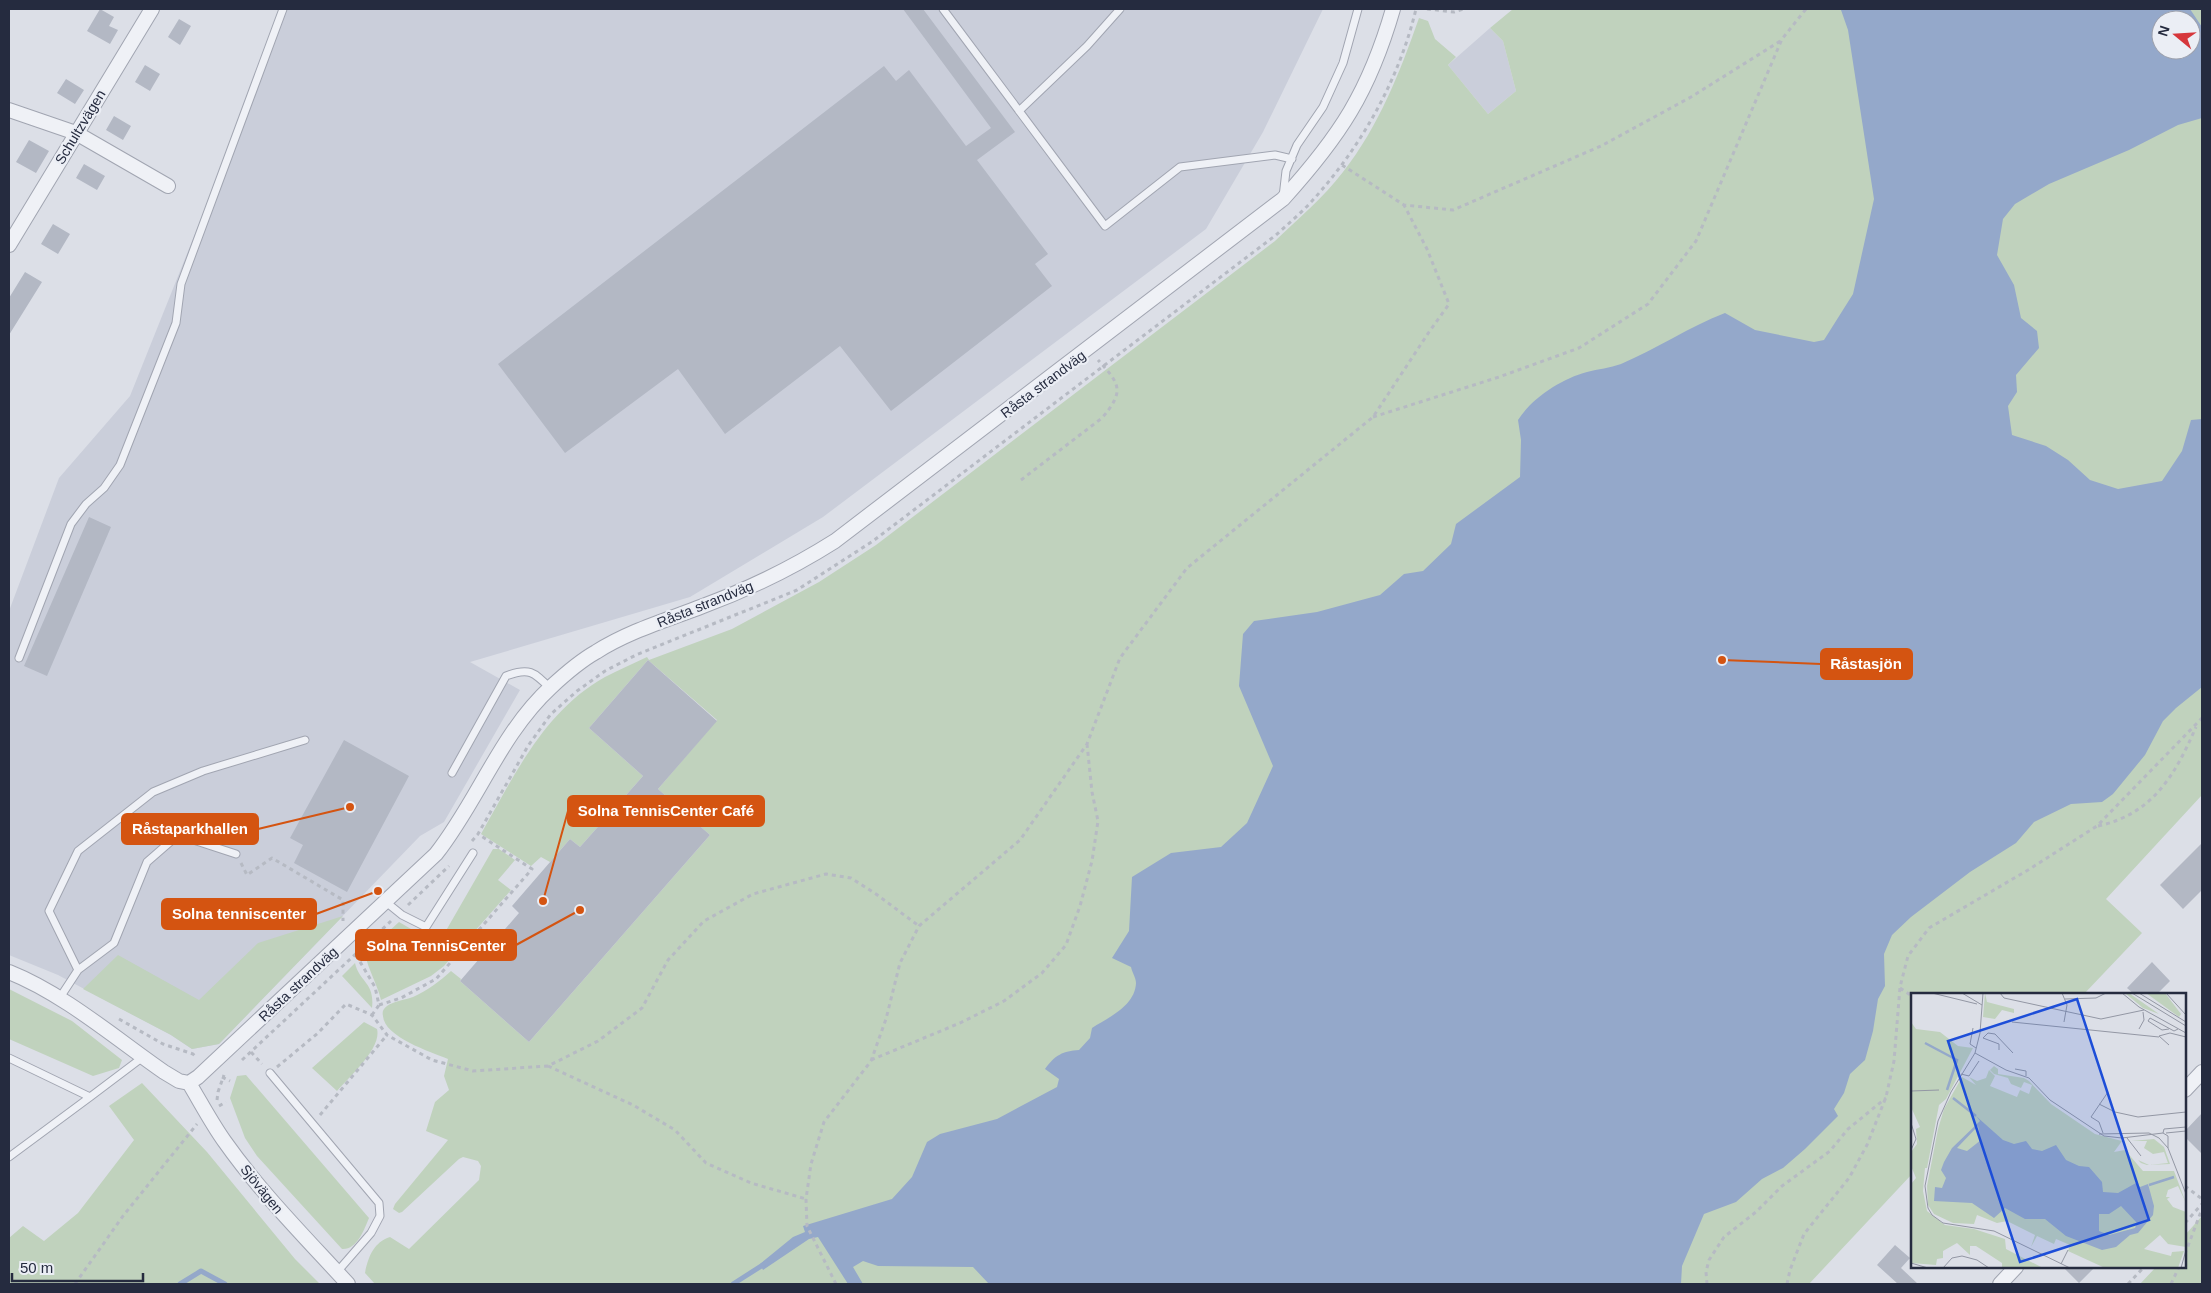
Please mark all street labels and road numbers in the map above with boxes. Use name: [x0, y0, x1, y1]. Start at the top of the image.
street label: Schultzvägen: [51, 87, 109, 167]
street label: Råsta strandväg: [997, 347, 1089, 421]
street label: Råsta strandväg: [655, 577, 755, 631]
street label: Råsta strandväg: [255, 943, 341, 1025]
street label: Sjövägen: [237, 1161, 287, 1217]

